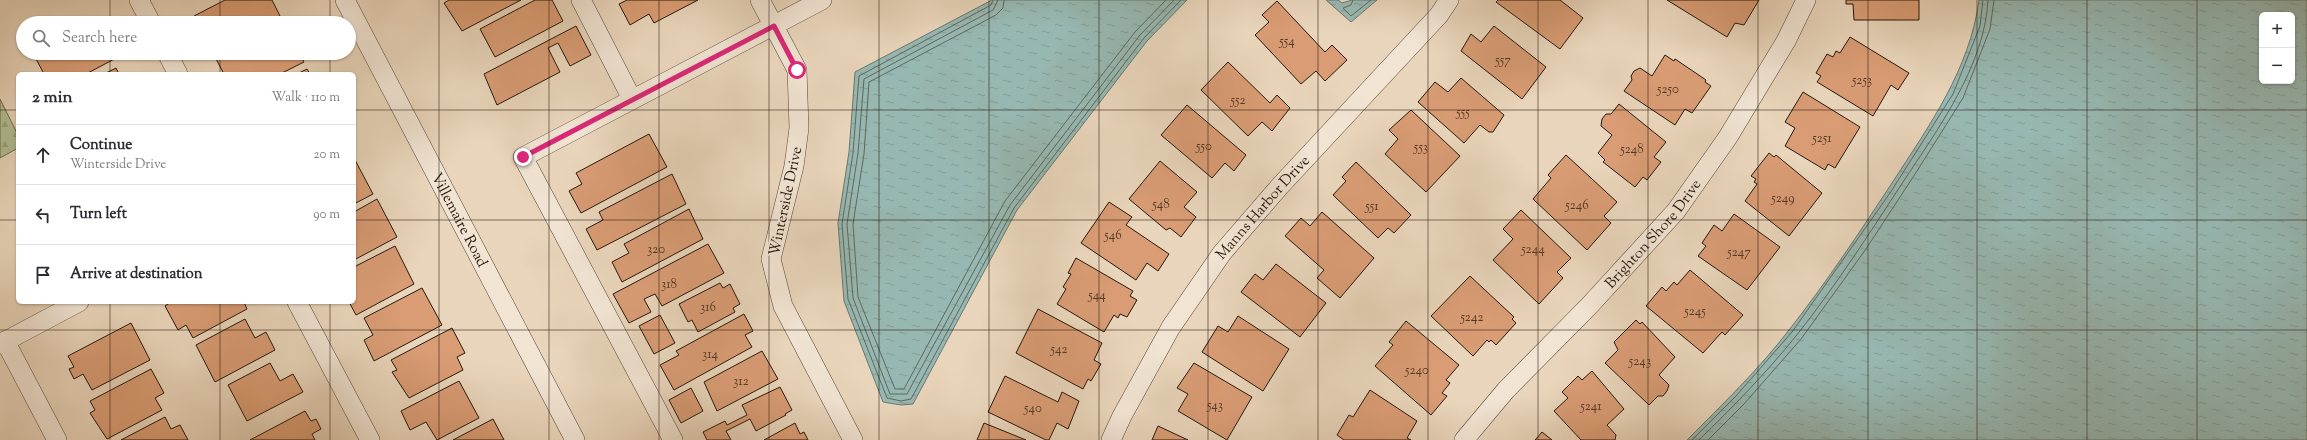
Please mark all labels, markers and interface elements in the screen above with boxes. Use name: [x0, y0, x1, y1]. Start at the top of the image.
map controls: [2259, 12, 2295, 84]
button: +: [2259, 12, 2295, 48]
search box: [16, 16, 356, 60]
icon: search: [30, 27, 52, 49]
text: Search here: [62, 28, 137, 49]
house number: 554: [1278, 33, 1295, 51]
button: −: [2259, 48, 2295, 84]
house number: 557: [1494, 52, 1511, 70]
route start: [788, 61, 806, 79]
house number: 5253: [1851, 72, 1872, 90]
house number: 5250: [1656, 81, 1679, 99]
text: 2 min: [32, 86, 73, 110]
text: Walk · 110 m: [272, 89, 340, 107]
house number: 552: [1229, 92, 1246, 110]
house number: 555: [1455, 104, 1470, 122]
house number: 5251: [1811, 130, 1832, 148]
text: Continue: [70, 135, 132, 156]
house number: 550: [1195, 138, 1212, 156]
house number: 553: [1413, 139, 1428, 157]
house number: 5248: [1619, 141, 1644, 159]
icon: ahead: [32, 144, 54, 166]
street label: Winterside Drive: [765, 145, 808, 258]
text: 20 m: [314, 146, 340, 164]
route end: [514, 148, 532, 166]
street label: Manns Harbor Drive: [1212, 151, 1315, 265]
text: Winterside Drive: [70, 156, 166, 174]
street label: Villemaire Road: [425, 170, 492, 272]
street label: Brighton Shore Drive: [1601, 176, 1707, 294]
house number: 5249: [1770, 190, 1795, 208]
house number: 548: [1151, 196, 1170, 214]
house number: 5246: [1564, 197, 1589, 215]
house number: 551: [1364, 198, 1379, 216]
icon: left: [32, 204, 54, 226]
text: Turn left: [70, 204, 127, 225]
text: 90 m: [313, 206, 340, 224]
house number: 546: [1103, 227, 1122, 245]
house number: 320: [647, 241, 665, 259]
house number: 5244: [1520, 241, 1545, 259]
house number: 5247: [1726, 244, 1751, 262]
icon: arrive: [32, 264, 54, 286]
text: Arrive at destination: [70, 264, 203, 285]
house number: 318: [661, 276, 677, 294]
house number: 544: [1087, 287, 1106, 305]
house number: 316: [700, 299, 716, 317]
house number: 5245: [1683, 303, 1706, 321]
house number: 5242: [1459, 309, 1484, 327]
house number: 542: [1049, 341, 1068, 359]
house number: 314: [702, 346, 719, 364]
house number: 5243: [1628, 353, 1651, 371]
house number: 5240: [1404, 362, 1429, 380]
house number: 312: [733, 373, 749, 391]
house number: 543: [1206, 397, 1223, 415]
house number: 5241: [1579, 398, 1602, 416]
house number: 540: [1023, 400, 1042, 418]

